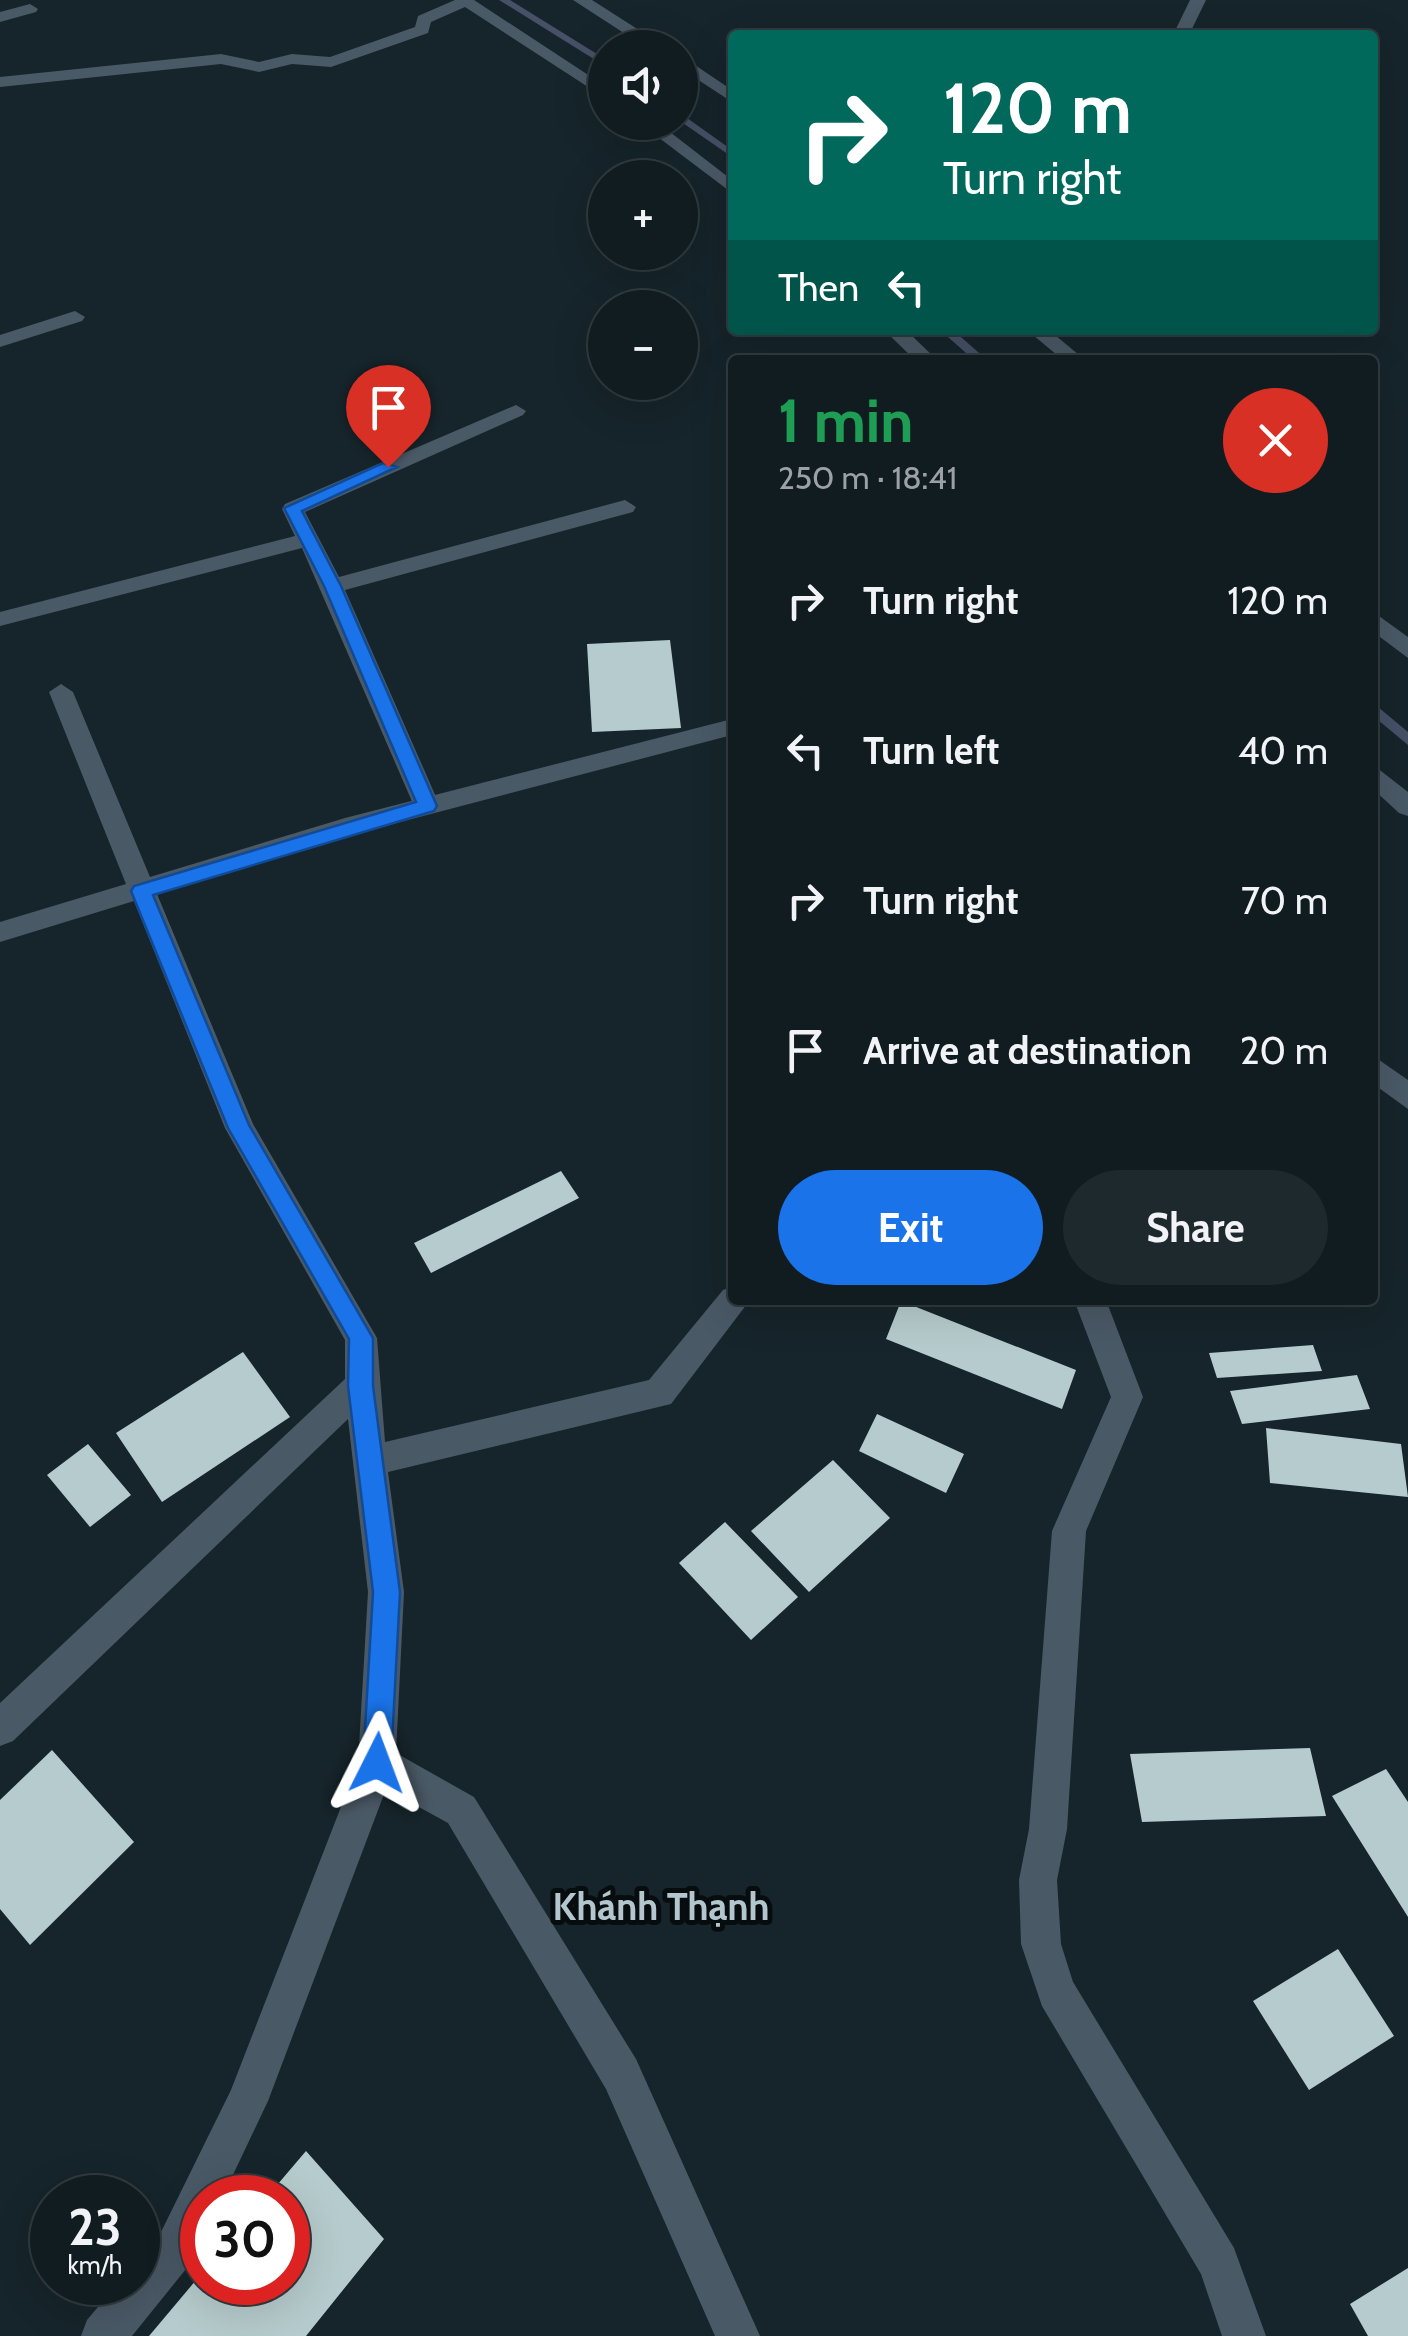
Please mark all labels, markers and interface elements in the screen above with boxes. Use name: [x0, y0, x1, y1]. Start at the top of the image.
map controls: [588, 30, 698, 400]
button: sound: [588, 30, 698, 140]
text: 120 m: [943, 65, 1132, 151]
icon: right: [778, 70, 908, 200]
text: Turn right: [943, 151, 1122, 205]
button: +: [588, 160, 698, 270]
icon: left: [879, 260, 934, 315]
text: Then: [778, 264, 859, 311]
button: −: [588, 290, 698, 400]
pin: [346, 365, 431, 468]
icon: arrive: [361, 380, 416, 435]
text: 1 min: [778, 384, 913, 457]
button: close: [1223, 388, 1328, 493]
text: 250 m · 18:41: [778, 458, 957, 497]
icon: right: [778, 573, 833, 628]
text: Turn right: [863, 577, 1019, 624]
text: 120 m: [1227, 577, 1328, 624]
icon: left: [778, 723, 833, 778]
text: Turn left: [863, 727, 999, 774]
text: 40 m: [1238, 727, 1328, 774]
icon: right: [778, 873, 833, 928]
text: Turn right: [863, 877, 1019, 924]
text: 70 m: [1241, 877, 1328, 924]
icon: arrive: [778, 1023, 833, 1078]
text: Arrive at destination: [863, 1027, 1192, 1074]
text: 20 m: [1240, 1027, 1328, 1074]
button: Exit: [778, 1170, 1043, 1285]
button: Share: [1063, 1170, 1328, 1285]
position arrow: [325, 1711, 429, 1815]
district label: Khánh Thạnh: [553, 1883, 769, 1930]
speed limit sign: 30: [180, 2175, 310, 2305]
text: 23: [68, 2197, 122, 2258]
text: km/h: [68, 2250, 122, 2280]

